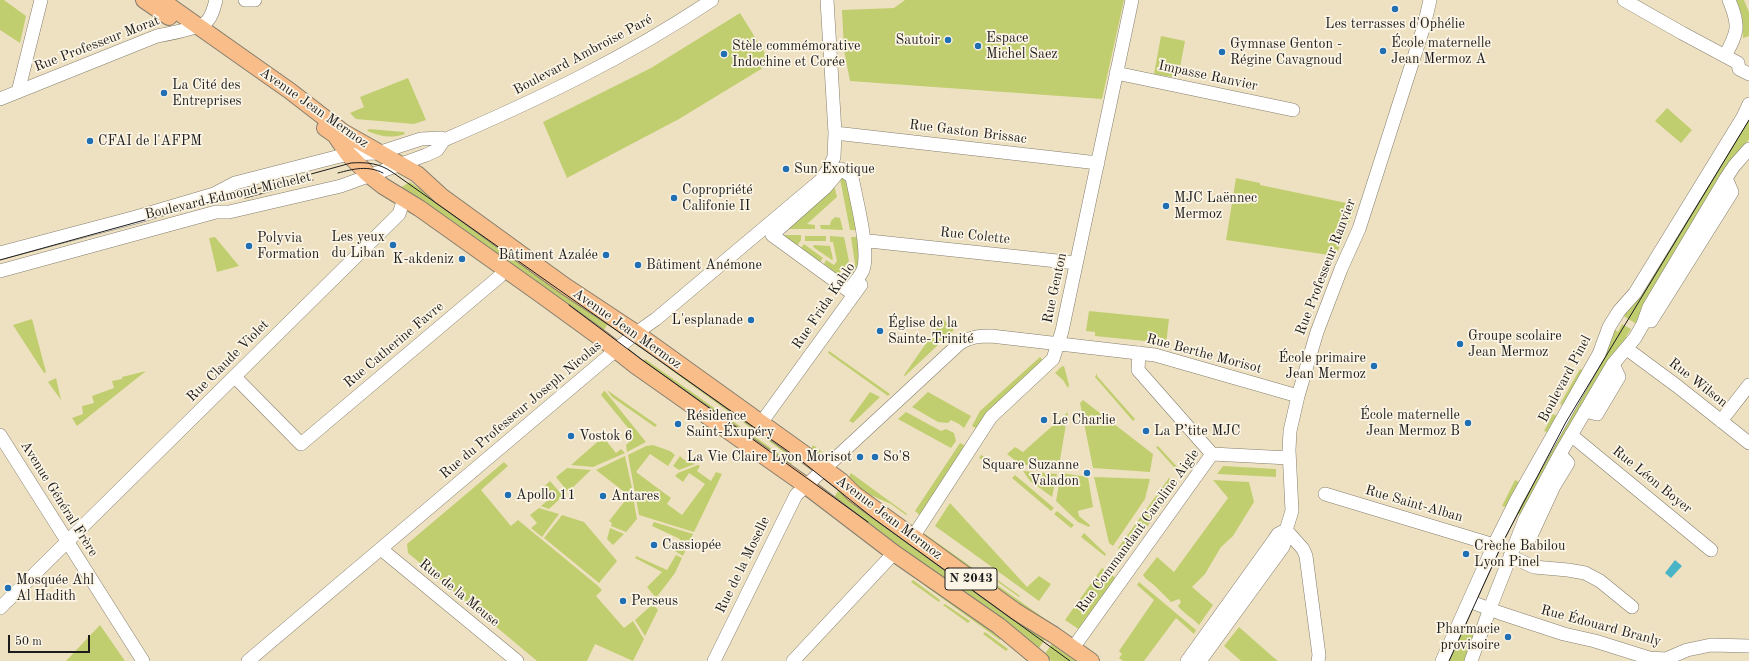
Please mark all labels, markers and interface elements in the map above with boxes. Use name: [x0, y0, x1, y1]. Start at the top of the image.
marker: Les terrasses d'Ophélie: [1390, 4, 1400, 14]
street label: Boulevard Ambroise Paré: [511, 11, 655, 99]
street label: Rue Professeur Morat: [32, 12, 162, 76]
place label: Les terrasses d'Ophélie: [1325, 16, 1465, 32]
place label: Espace Michel Saez: [986, 30, 1058, 62]
place label: Sautoir: [896, 32, 940, 48]
marker: Sautoir: [943, 35, 953, 45]
place label: École maternelle Jean Mermoz A: [1391, 35, 1491, 68]
place label: Gymnase Genton - Régine Cavagnoud: [1230, 36, 1342, 68]
place label: Stèle commémorative Indochine et Corée: [732, 38, 860, 70]
marker: Espace Michel Saez: [973, 41, 983, 51]
marker: École maternelle Jean Mermoz A: [1378, 46, 1388, 56]
marker: Gymnase Genton - Régine Cavagnoud: [1217, 47, 1227, 57]
marker: Stèle commémorative Indochine et Corée: [719, 49, 729, 59]
street label: Impasse Ranvier: [1157, 57, 1259, 95]
street label: Avenue Jean Mermoz: [256, 64, 372, 152]
place label: La Cité des Entreprises: [172, 77, 242, 110]
marker: La Cité des Entreprises: [159, 88, 169, 98]
street label: Rue Gaston Brissac: [908, 116, 1028, 148]
place label: CFAI de l'AFPM: [98, 133, 202, 149]
marker: CFAI de l'AFPM: [85, 136, 95, 146]
place label: Sun Exotique: [794, 161, 875, 177]
marker: Sun Exotique: [781, 164, 791, 174]
street label: Boulevard Edmond Michelet: [143, 169, 313, 223]
place label: Copropriété Califonie II: [682, 182, 753, 214]
place label: MJC Laënnec Mermoz: [1174, 190, 1257, 222]
marker: Copropriété Califonie II: [669, 193, 679, 203]
street label: Rue Professeur Ranvier: [1292, 196, 1360, 338]
marker: MJC Laënnec Mermoz: [1161, 201, 1171, 211]
street label: Rue Colette: [939, 224, 1011, 248]
place label: Les yeux du Liban: [331, 229, 385, 262]
place label: Polyvia Formation: [257, 230, 319, 262]
marker: Les yeux du Liban: [388, 240, 398, 250]
marker: Polyvia Formation: [244, 241, 254, 251]
place label: Bâtiment Azalée: [498, 247, 598, 263]
marker: Bâtiment Azalée: [601, 250, 611, 260]
place label: K-akdeniz: [393, 251, 454, 267]
street label: Rue Genton: [1039, 251, 1071, 325]
marker: K-akdeniz: [457, 254, 467, 264]
place label: Bâtiment Anémone: [646, 257, 762, 273]
marker: Bâtiment Anémone: [633, 260, 643, 270]
street label: Rue Frida Kahlo: [789, 260, 859, 352]
street label: Avenue Jean Mermoz: [569, 285, 685, 373]
street label: Rue Catherine Favre: [341, 298, 447, 392]
place label: L'esplanade: [672, 312, 743, 328]
marker: L'esplanade: [746, 315, 756, 325]
place label: Église de la Sainte-Trinité: [888, 315, 974, 348]
street label: Rue Claude Violet: [183, 316, 273, 406]
marker: Église de la Sainte-Trinité: [875, 326, 885, 336]
place label: Groupe scolaire Jean Mermoz: [1468, 328, 1562, 360]
street label: Rue Berthe Morisot: [1145, 331, 1263, 377]
street label: Boulevard Pinel: [1535, 333, 1595, 425]
street label: Rue du Professeur Joseph Nicolas: [437, 337, 605, 483]
marker: Groupe scolaire Jean Mermoz: [1455, 339, 1465, 349]
place label: École primaire Jean Mermoz: [1278, 350, 1366, 382]
street label: Rue Wilson: [1665, 355, 1731, 411]
marker: École primaire Jean Mermoz: [1369, 361, 1379, 371]
place label: École maternelle Jean Mermoz B: [1360, 407, 1460, 440]
place label: Résidence Saint-Éxupéry: [686, 408, 774, 440]
place label: Le Charlie: [1052, 412, 1115, 428]
marker: Le Charlie: [1039, 415, 1049, 425]
marker: École maternelle Jean Mermoz B: [1463, 418, 1473, 428]
marker: Résidence Saint-Éxupéry: [673, 419, 683, 429]
place label: La P’tite MJC: [1154, 423, 1240, 439]
marker: La P’tite MJC: [1141, 426, 1151, 436]
place label: Vostok 6: [579, 428, 633, 444]
marker: Vostok 6: [566, 431, 576, 441]
street label: Avenue Général Frère: [17, 438, 101, 560]
street label: Rue Léon Boyer: [1609, 443, 1695, 517]
street label: Rue Commandant Caroline Aigle: [1073, 446, 1203, 616]
place label: La Vie Claire Lyon Morisot: [687, 449, 852, 465]
place label: So'8: [883, 449, 910, 465]
marker: La Vie Claire Lyon Morisot: [855, 452, 865, 462]
marker: So'8: [870, 452, 880, 462]
place label: Square Suzanne Valadon: [982, 457, 1079, 490]
marker: Square Suzanne Valadon: [1082, 468, 1092, 478]
street label: Avenue Jean Mermoz: [832, 473, 946, 563]
street label: Rue Saint-Alban: [1363, 482, 1465, 526]
place label: Apollo 11: [516, 487, 576, 503]
place label: Antares: [611, 488, 659, 504]
marker: Apollo 11: [503, 490, 513, 500]
marker: Antares: [598, 491, 608, 501]
street label: Rue de la Moselle: [712, 514, 774, 616]
place label: Cassiopée: [662, 537, 721, 553]
place label: Crèche Babilou Lyon Pinel: [1474, 538, 1565, 570]
marker: Cassiopée: [649, 540, 659, 550]
marker: Crèche Babilou Lyon Pinel: [1461, 549, 1471, 559]
street label: Rue de la Meuse: [416, 556, 502, 630]
road number: N 2043: [945, 568, 997, 590]
place label: Mosquée Ahl Al Hadith: [16, 572, 94, 604]
marker: Mosquée Ahl Al Hadith: [3, 583, 13, 593]
place label: Perseus: [631, 593, 678, 609]
marker: Perseus: [618, 596, 628, 606]
street label: Rue Édouard Branly: [1539, 602, 1663, 650]
place label: Pharmacie provisoire: [1436, 621, 1500, 654]
scale bar: [10, 627, 92, 653]
marker: Pharmacie provisoire: [1503, 632, 1513, 642]
text: 50 m: [15, 636, 42, 648]

